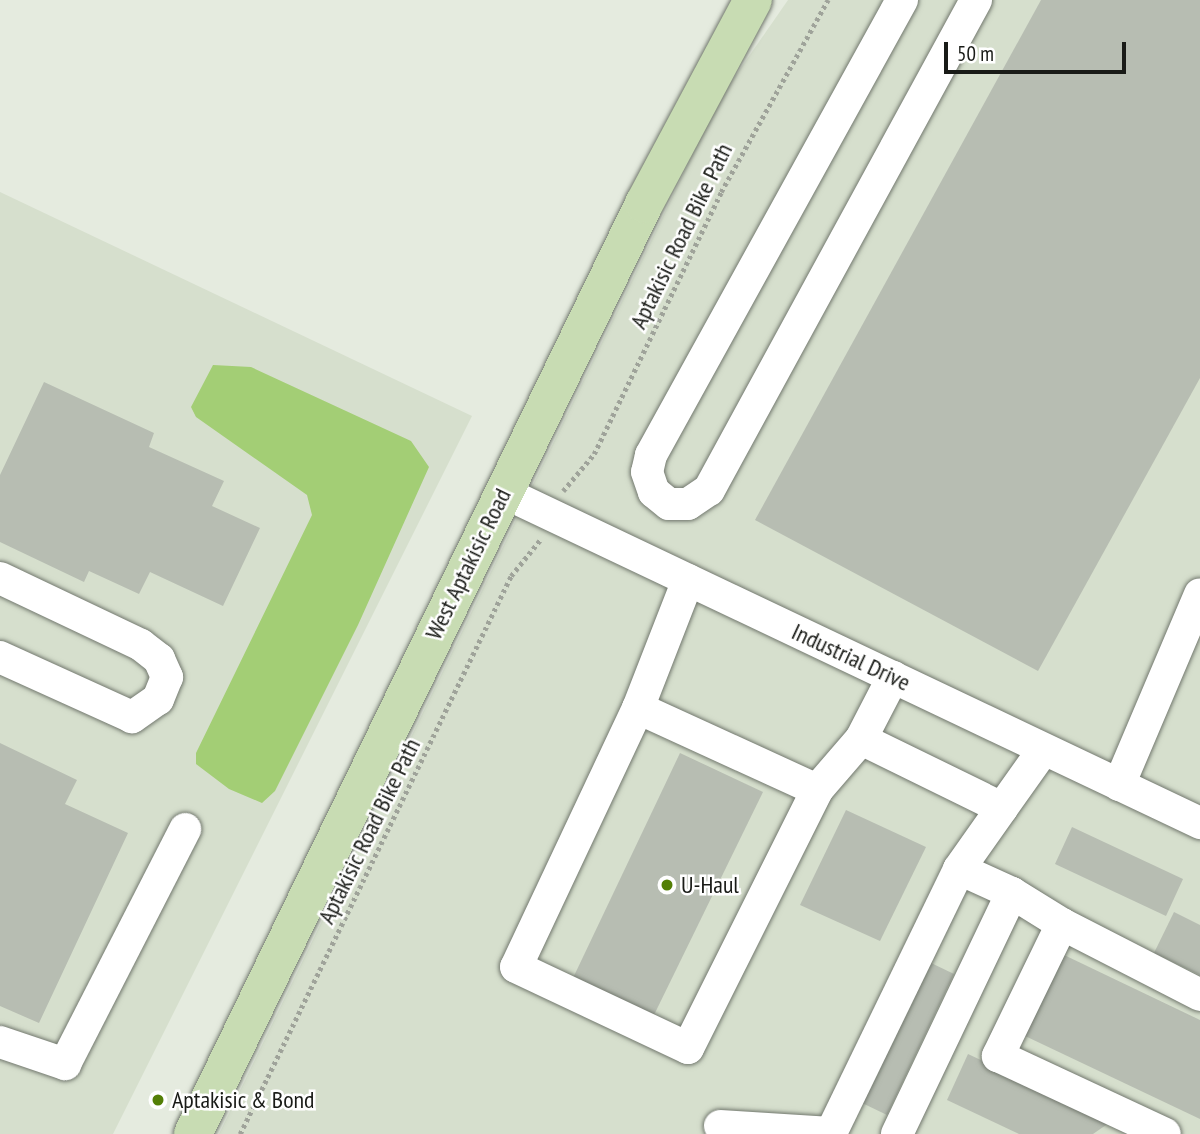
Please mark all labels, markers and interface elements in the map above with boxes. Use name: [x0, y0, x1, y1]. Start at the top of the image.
scale bar: [948, 28, 1130, 72]
text: 50 m: [957, 40, 994, 67]
street label: Aptakisic Road Bike Path: [624, 138, 738, 334]
street label: West Aptakisic Road: [419, 483, 517, 645]
street label: Industrial Drive: [787, 617, 915, 697]
street label: Aptakisic Road Bike Path: [312, 733, 426, 929]
place label: U-Haul: [681, 871, 739, 899]
marker: U-Haul: [659, 877, 675, 893]
place label: Aptakisic & Bond: [172, 1086, 315, 1114]
marker: Aptakisic & Bond: [150, 1092, 166, 1108]

